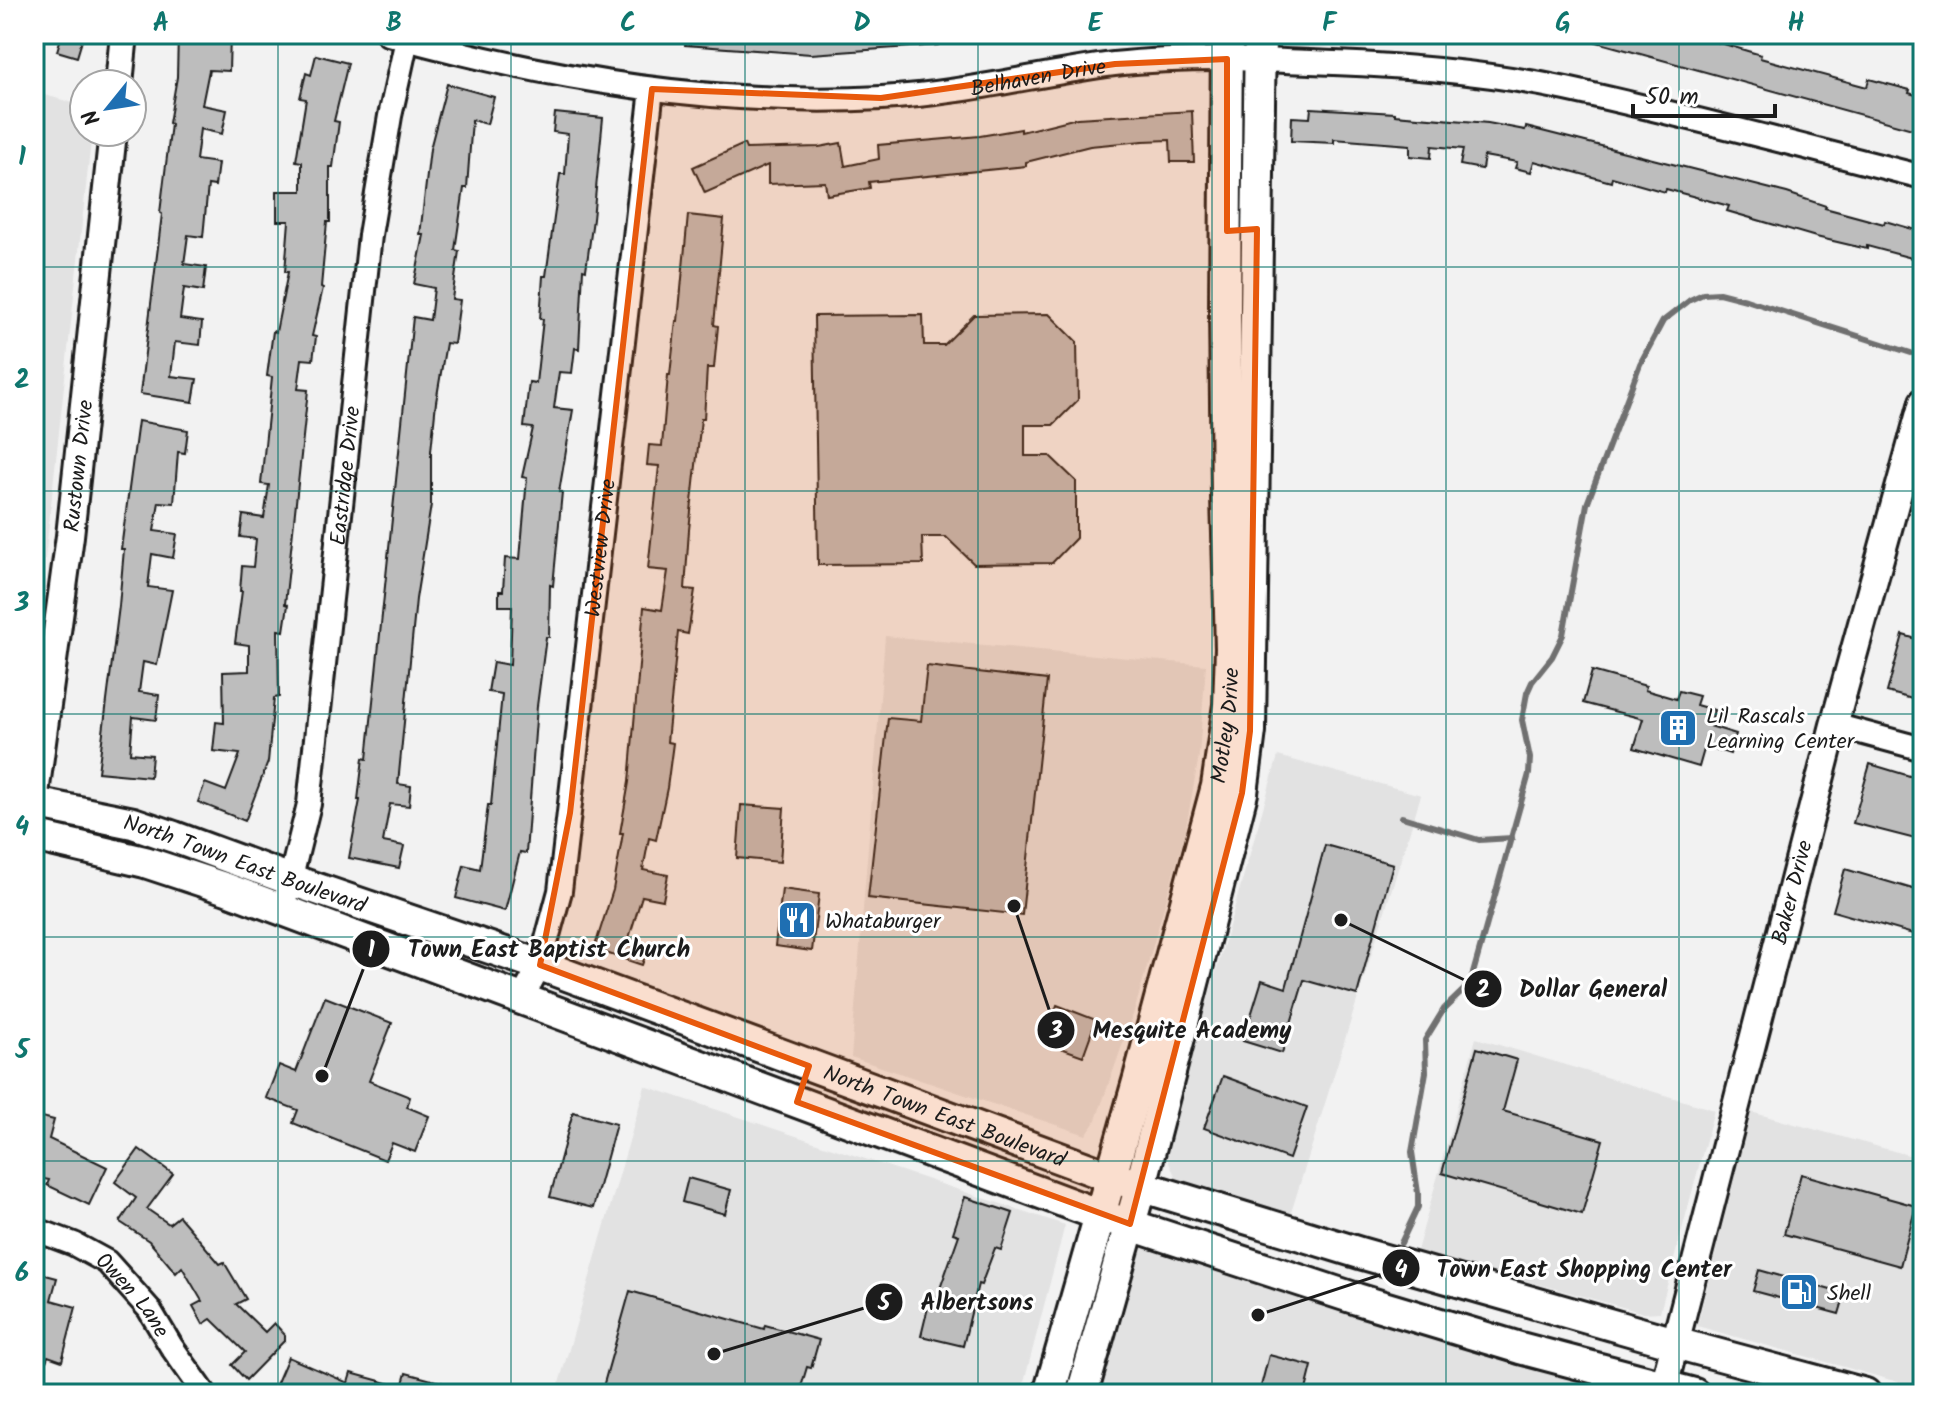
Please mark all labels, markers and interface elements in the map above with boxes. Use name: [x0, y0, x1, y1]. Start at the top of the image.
text: A: [153, 3, 169, 45]
text: B: [386, 3, 402, 45]
text: C: [620, 3, 636, 45]
text: D: [853, 3, 871, 45]
text: E: [1088, 3, 1104, 45]
text: F: [1322, 3, 1338, 45]
text: G: [1555, 3, 1571, 45]
text: H: [1788, 3, 1805, 45]
street label: Belhaven Drive: [968, 50, 1109, 108]
north arrow: [68, 68, 148, 148]
scale bar: [1633, 68, 1775, 118]
text: 50 m: [1645, 78, 1699, 117]
text: N: [74, 102, 111, 132]
text: 1: [18, 137, 26, 179]
text: 2: [14, 360, 30, 402]
street label: Rustown Drive: [56, 398, 104, 534]
street label: Eastridge Drive: [322, 404, 372, 547]
street label: Westview Drive: [577, 477, 627, 619]
text: 3: [14, 583, 29, 625]
street label: Motley Drive: [1203, 667, 1250, 786]
place label: Lil Rascals Learning Center: [1706, 700, 1856, 760]
building icon: Lil Rascals Learning Center: [1657, 707, 1699, 749]
text: 4: [15, 807, 29, 849]
street label: North Town East Boulevard: [120, 807, 372, 925]
street label: Baker Drive: [1763, 837, 1824, 949]
restaurant icon: Whataburger: [776, 899, 818, 941]
place label: Whataburger: [825, 905, 942, 940]
callout: Town East Baptist Church: [351, 925, 706, 973]
text: 1: [367, 931, 375, 970]
text: Town East Baptist Church: [408, 931, 690, 970]
callout: Dollar General: [1463, 965, 1683, 1013]
text: 2: [1476, 971, 1490, 1010]
text: Dollar General: [1519, 971, 1668, 1010]
callout: Mesquite Academy: [1036, 1006, 1307, 1054]
text: 3: [1048, 1012, 1063, 1051]
text: Mesquite Academy: [1092, 1012, 1292, 1051]
text: 5: [14, 1030, 30, 1072]
street label: North Town East Boulevard: [818, 1057, 1071, 1179]
street label: Owen Lane: [89, 1244, 177, 1345]
callout: Town East Shopping Center: [1381, 1244, 1748, 1292]
text: 4: [1394, 1251, 1408, 1290]
text: Town East Shopping Center: [1436, 1251, 1733, 1290]
text: 6: [15, 1253, 29, 1295]
fuel station icon: Shell: [1778, 1271, 1820, 1313]
place label: Shell: [1827, 1277, 1872, 1312]
callout: Albertsons: [864, 1278, 1049, 1326]
text: 5: [877, 1284, 892, 1323]
text: Albertsons: [921, 1284, 1034, 1323]

